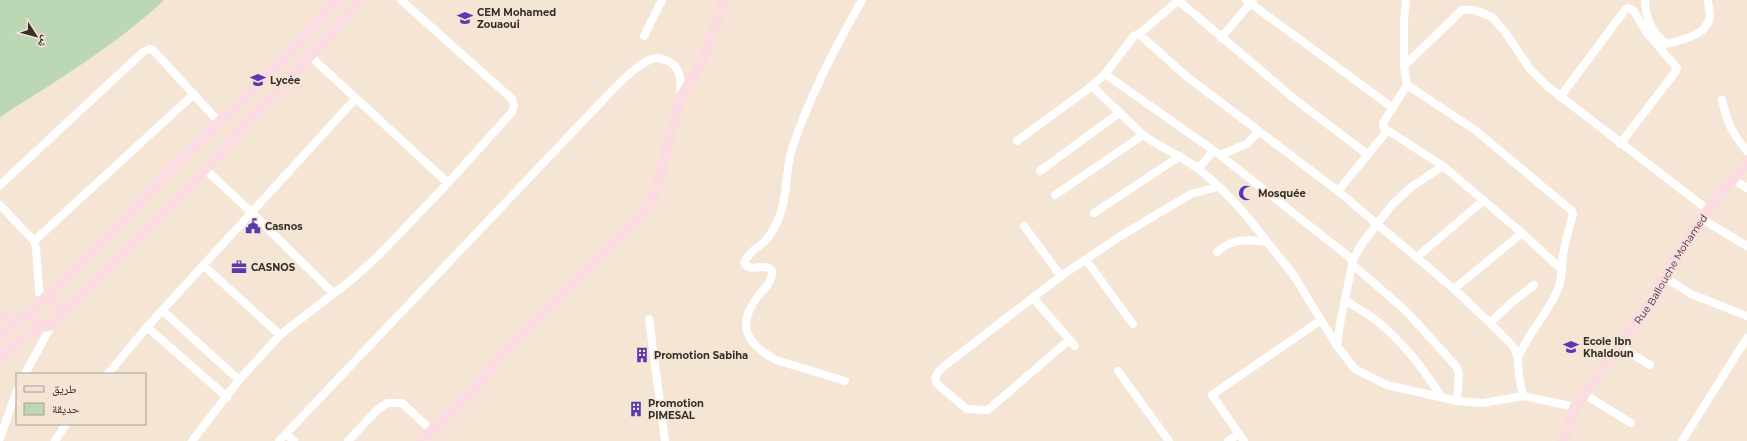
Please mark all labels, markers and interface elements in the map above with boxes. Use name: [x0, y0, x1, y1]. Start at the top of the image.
place label: CEM Mohamed Zouaoui: [477, 6, 556, 31]
school or university icon: CEM Mohamed Zouaoui: [456, 9, 474, 27]
north arrow: [16, 16, 56, 56]
text: ش: [34, 32, 53, 51]
school or university icon: Lycėe: [249, 71, 267, 89]
place label: Lycėe: [270, 74, 300, 87]
mosque icon: Mosquée: [1237, 184, 1255, 202]
place label: Mosquée: [1258, 187, 1306, 200]
street label: Rue Ballouche Mohamed: [1631, 211, 1710, 326]
public building icon: Casnos: [244, 217, 262, 235]
place label: Casnos: [265, 220, 303, 233]
office icon: CASNOS: [230, 258, 248, 276]
place label: CASNOS: [251, 261, 296, 274]
place label: Ecole Ibn Khaldoun: [1583, 335, 1634, 360]
school or university icon: Ecole Ibn Khaldoun: [1562, 338, 1580, 356]
building icon: Promotion Sabiha: [633, 346, 651, 364]
place label: Promotion Sabiha: [654, 349, 748, 362]
legend: [16, 373, 146, 425]
text: طريق: [52, 381, 77, 396]
place label: Promotion PIMESAL: [648, 397, 704, 422]
building icon: Promotion PIMESAL: [627, 400, 645, 418]
text: حديقة: [52, 401, 80, 416]

